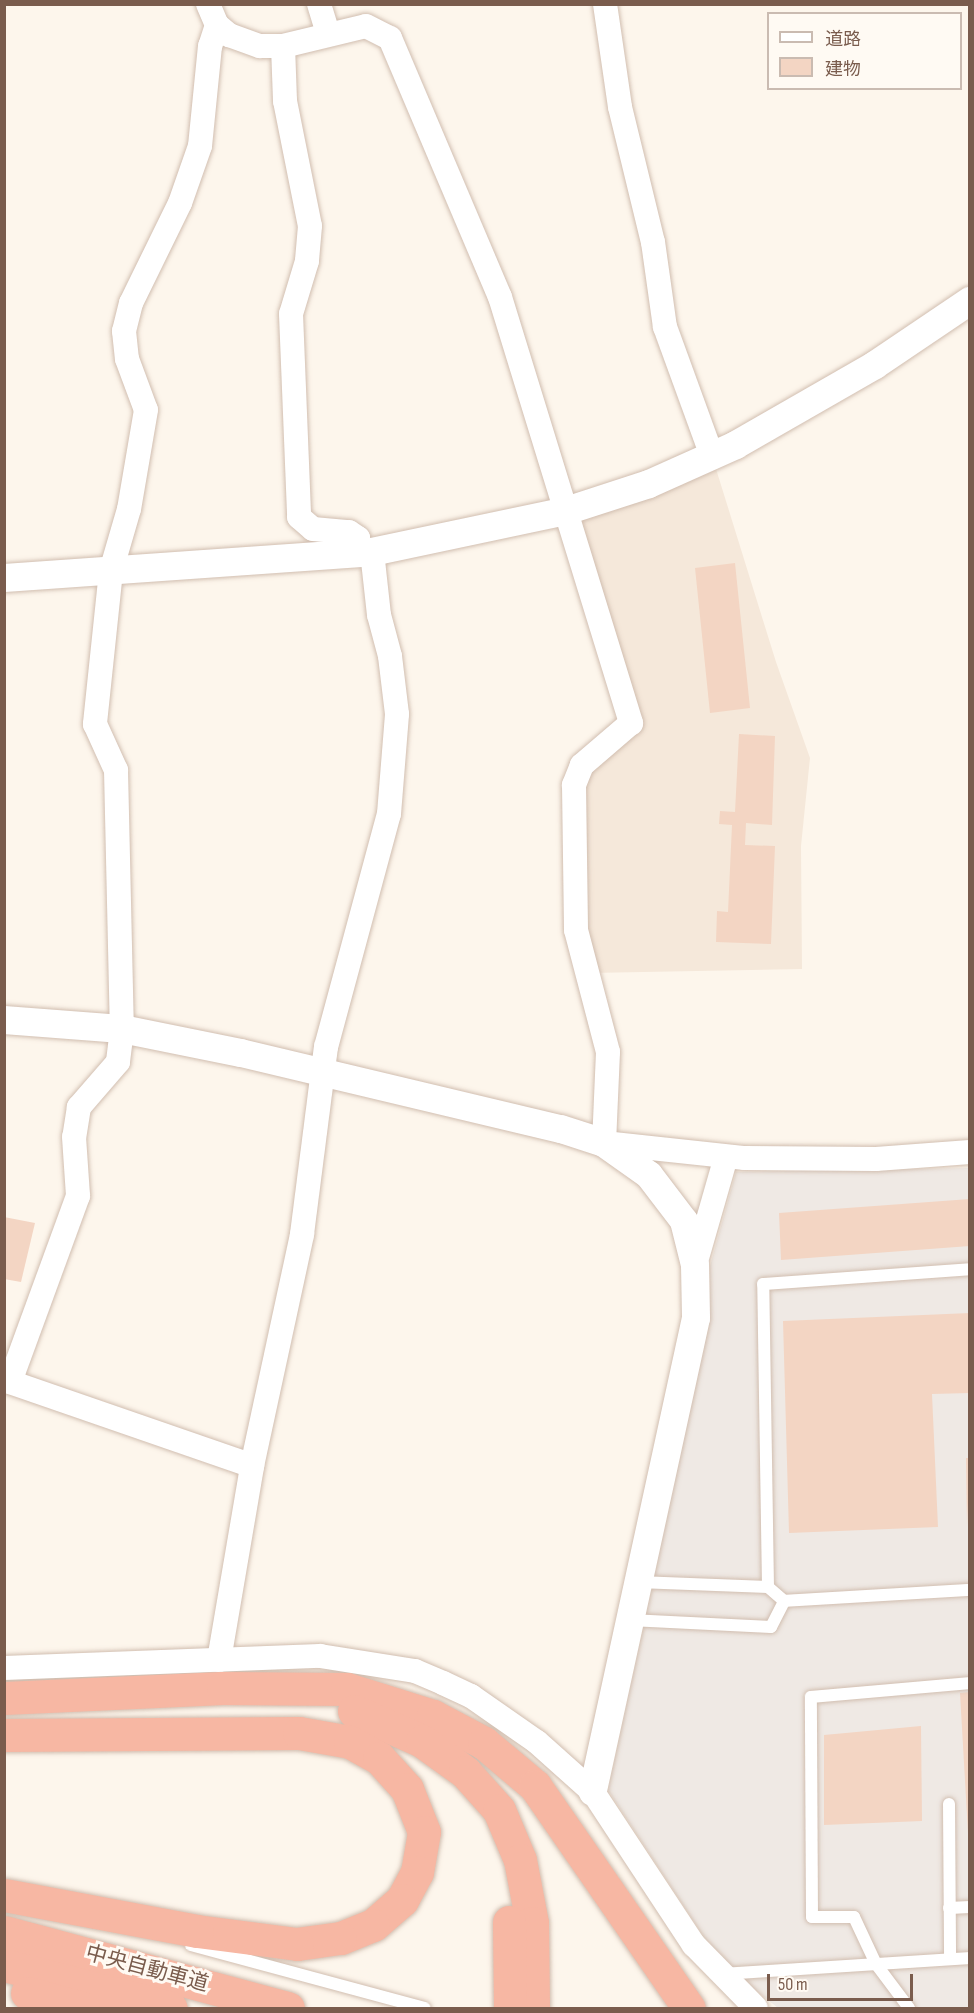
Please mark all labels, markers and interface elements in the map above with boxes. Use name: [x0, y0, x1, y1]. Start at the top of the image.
legend: [767, 12, 962, 90]
text: 道路: [825, 29, 861, 50]
text: 建物: [825, 59, 861, 80]
street label: 中央自動車道: [83, 1941, 211, 1997]
scale bar: [770, 1962, 916, 2000]
text: 50 m: [778, 1974, 808, 1995]

